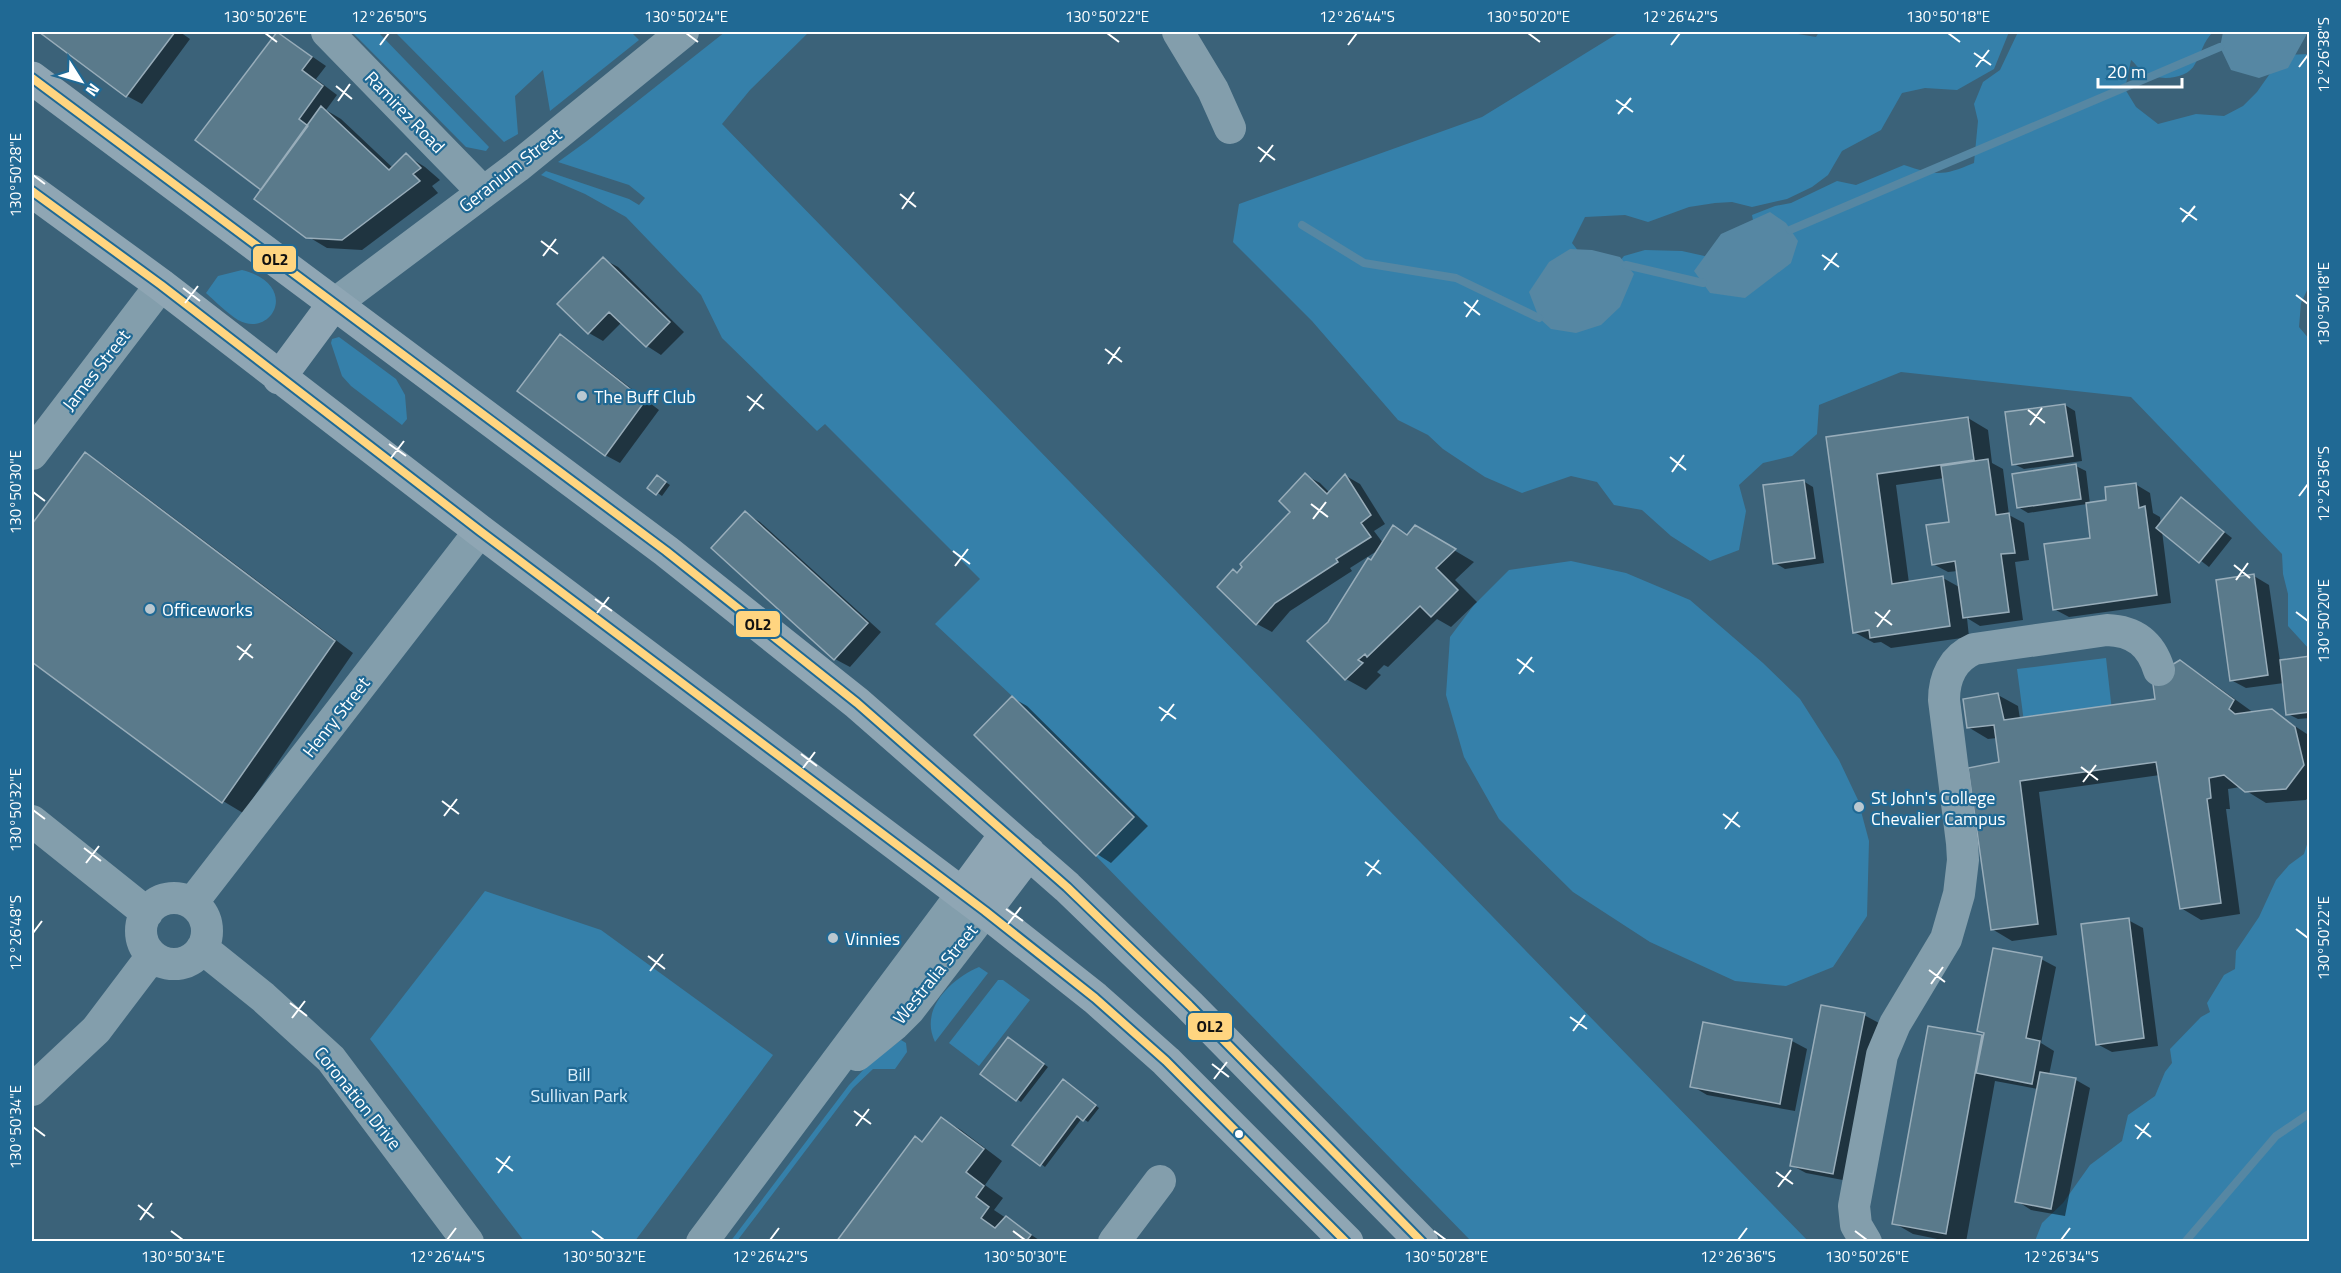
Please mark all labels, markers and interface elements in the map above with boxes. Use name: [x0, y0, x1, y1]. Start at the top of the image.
text: 130°50'26"E: [223, 5, 307, 28]
text: 12°26'50"S: [351, 5, 427, 28]
text: 130°50'24"E: [644, 5, 728, 28]
text: 130°50'22"E: [1065, 5, 1149, 28]
text: 12°26'44"S: [1319, 5, 1395, 28]
text: 130°50'20"E: [1486, 5, 1570, 28]
text: 12°26'42"S: [1642, 5, 1718, 28]
text: 130°50'18"E: [1906, 5, 1990, 28]
text: 12°26'38"S: [2312, 17, 2335, 93]
north arrow: [51, 51, 111, 111]
scale bar: [2098, 51, 2182, 89]
text: 20 m: [2107, 58, 2146, 85]
street label: Ramirez Road: [359, 65, 451, 159]
text: N: [80, 78, 106, 102]
street label: Geranium Street: [453, 121, 568, 219]
text: 130°50'28"E: [4, 133, 27, 217]
line badge: OL2: [252, 245, 297, 273]
text: OL2: [262, 247, 288, 271]
text: 130°50'18"E: [2312, 262, 2335, 346]
street label: James Street: [55, 323, 137, 417]
place label: The Buff Club: [594, 383, 696, 410]
marker: The Buff Club: [575, 389, 589, 403]
text: 12°26'36"S: [2312, 446, 2335, 522]
text: 130°50'30"E: [4, 450, 27, 534]
text: 130°50'20"E: [2312, 579, 2335, 663]
place label: Officeworks: [162, 596, 253, 623]
marker: Officeworks: [143, 602, 157, 616]
line badge: OL2: [735, 610, 781, 638]
text: OL2: [745, 612, 771, 636]
street label: Henry Street: [296, 670, 377, 763]
text: 130°50'32"E: [4, 768, 27, 852]
place label: St John's College Chevalier Campus: [1871, 784, 2006, 832]
marker: St John's College Chevalier Campus: [1852, 800, 1866, 814]
text: 12°26'48"S: [4, 895, 27, 971]
text: 130°50'22"E: [2312, 896, 2335, 980]
street label: Westralia Street: [886, 918, 984, 1030]
place label: Vinnies: [845, 925, 900, 952]
marker: Vinnies: [826, 931, 840, 945]
line badge: OL2: [1187, 1012, 1233, 1041]
text: OL2: [1197, 1014, 1223, 1038]
street label: Coronation Drive: [308, 1041, 408, 1155]
park label: Bill Sullivan Park: [530, 1061, 628, 1109]
text: 130°50'34"E: [4, 1085, 27, 1169]
unlabelled marker: [1233, 1128, 1245, 1140]
text: 130°50'34"E: [141, 1245, 225, 1268]
text: 12°26'44"S: [409, 1245, 485, 1268]
text: 130°50'32"E: [562, 1245, 646, 1268]
text: 12°26'42"S: [732, 1245, 808, 1268]
text: 130°50'30"E: [983, 1245, 1067, 1268]
text: 130°50'28"E: [1404, 1245, 1488, 1268]
text: 12°26'36"S: [1700, 1245, 1776, 1268]
text: 130°50'26"E: [1825, 1245, 1909, 1268]
text: 12°26'34"S: [2023, 1245, 2099, 1268]

